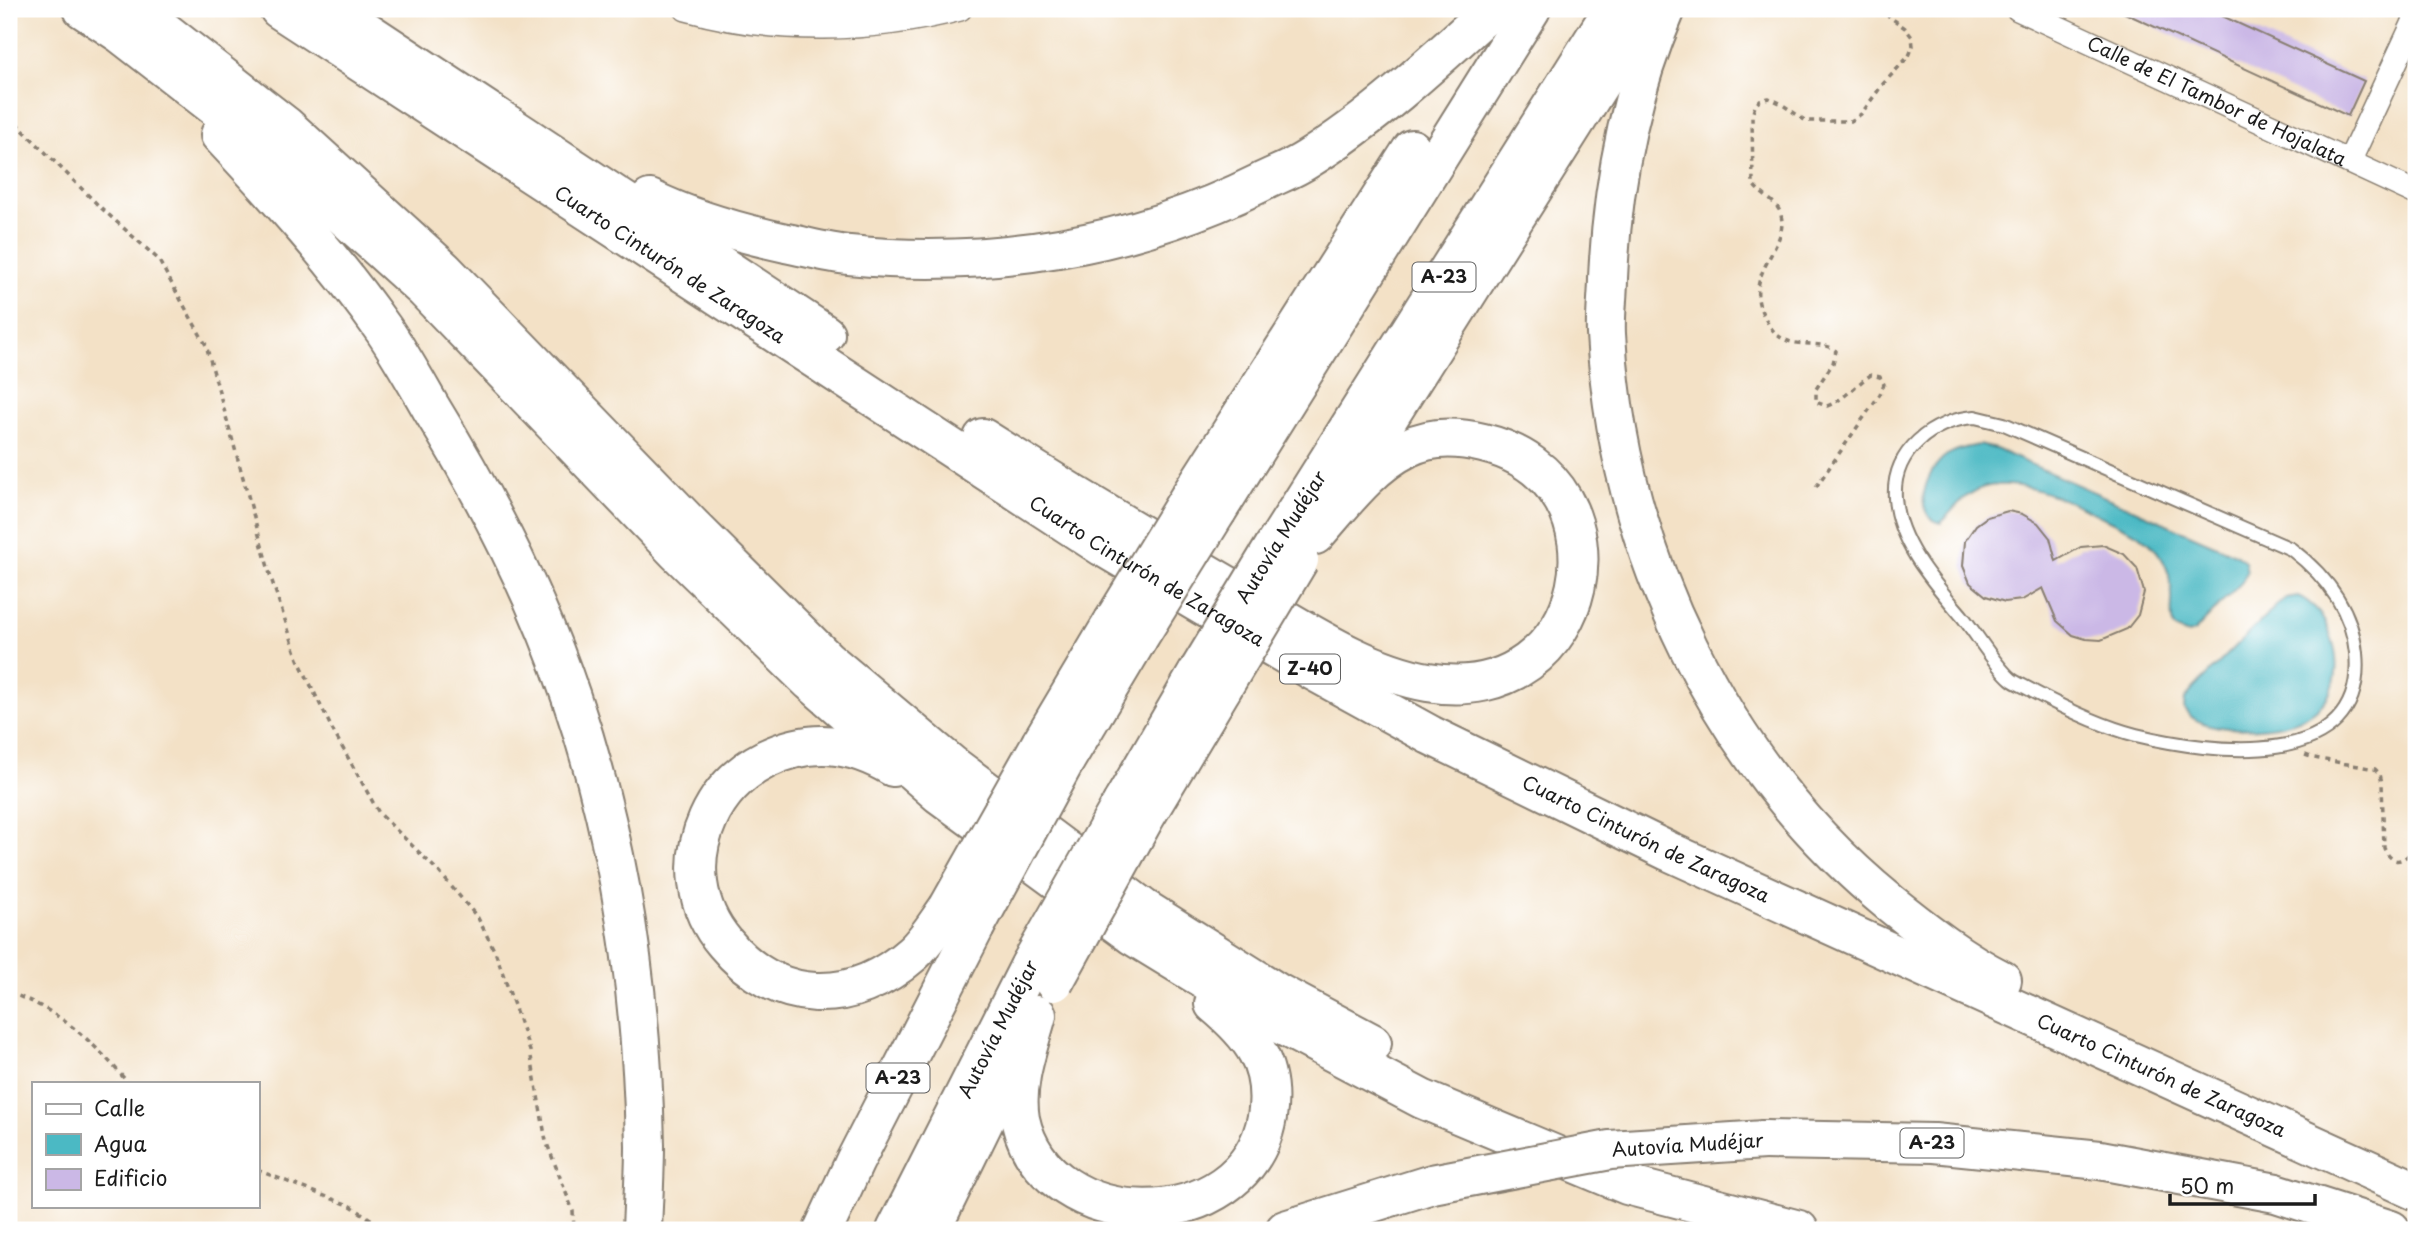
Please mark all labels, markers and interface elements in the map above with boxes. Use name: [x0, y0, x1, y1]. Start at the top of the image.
street label: Calle de El Tambor de Hojalata: [2083, 28, 2352, 172]
street label: Cuarto Cinturón de Zaragoza: [549, 178, 792, 349]
road number: A-23: [1412, 262, 1476, 292]
street label: Autovía Mudéjar: [1228, 464, 1333, 608]
street label: Cuarto Cinturón de Zaragoza: [1024, 488, 1270, 652]
road number: Z-40: [1280, 654, 1340, 684]
street label: Cuarto Cinturón de Zaragoza: [1518, 767, 1775, 909]
street label: Autovía Mudéjar: [950, 954, 1044, 1103]
street label: Cuarto Cinturón de Zaragoza: [2033, 1006, 2291, 1143]
road number: A-23: [866, 1064, 930, 1092]
legend: [32, 1082, 259, 1208]
text: Calle: [94, 1091, 145, 1123]
street label: Autovía Mudéjar: [1611, 1125, 1765, 1163]
text: Agua: [94, 1127, 147, 1159]
road number: A-23: [1900, 1128, 1964, 1158]
text: Edificio: [94, 1161, 167, 1193]
scale bar: [2170, 1162, 2315, 1206]
text: 50 m: [2180, 1169, 2234, 1201]

